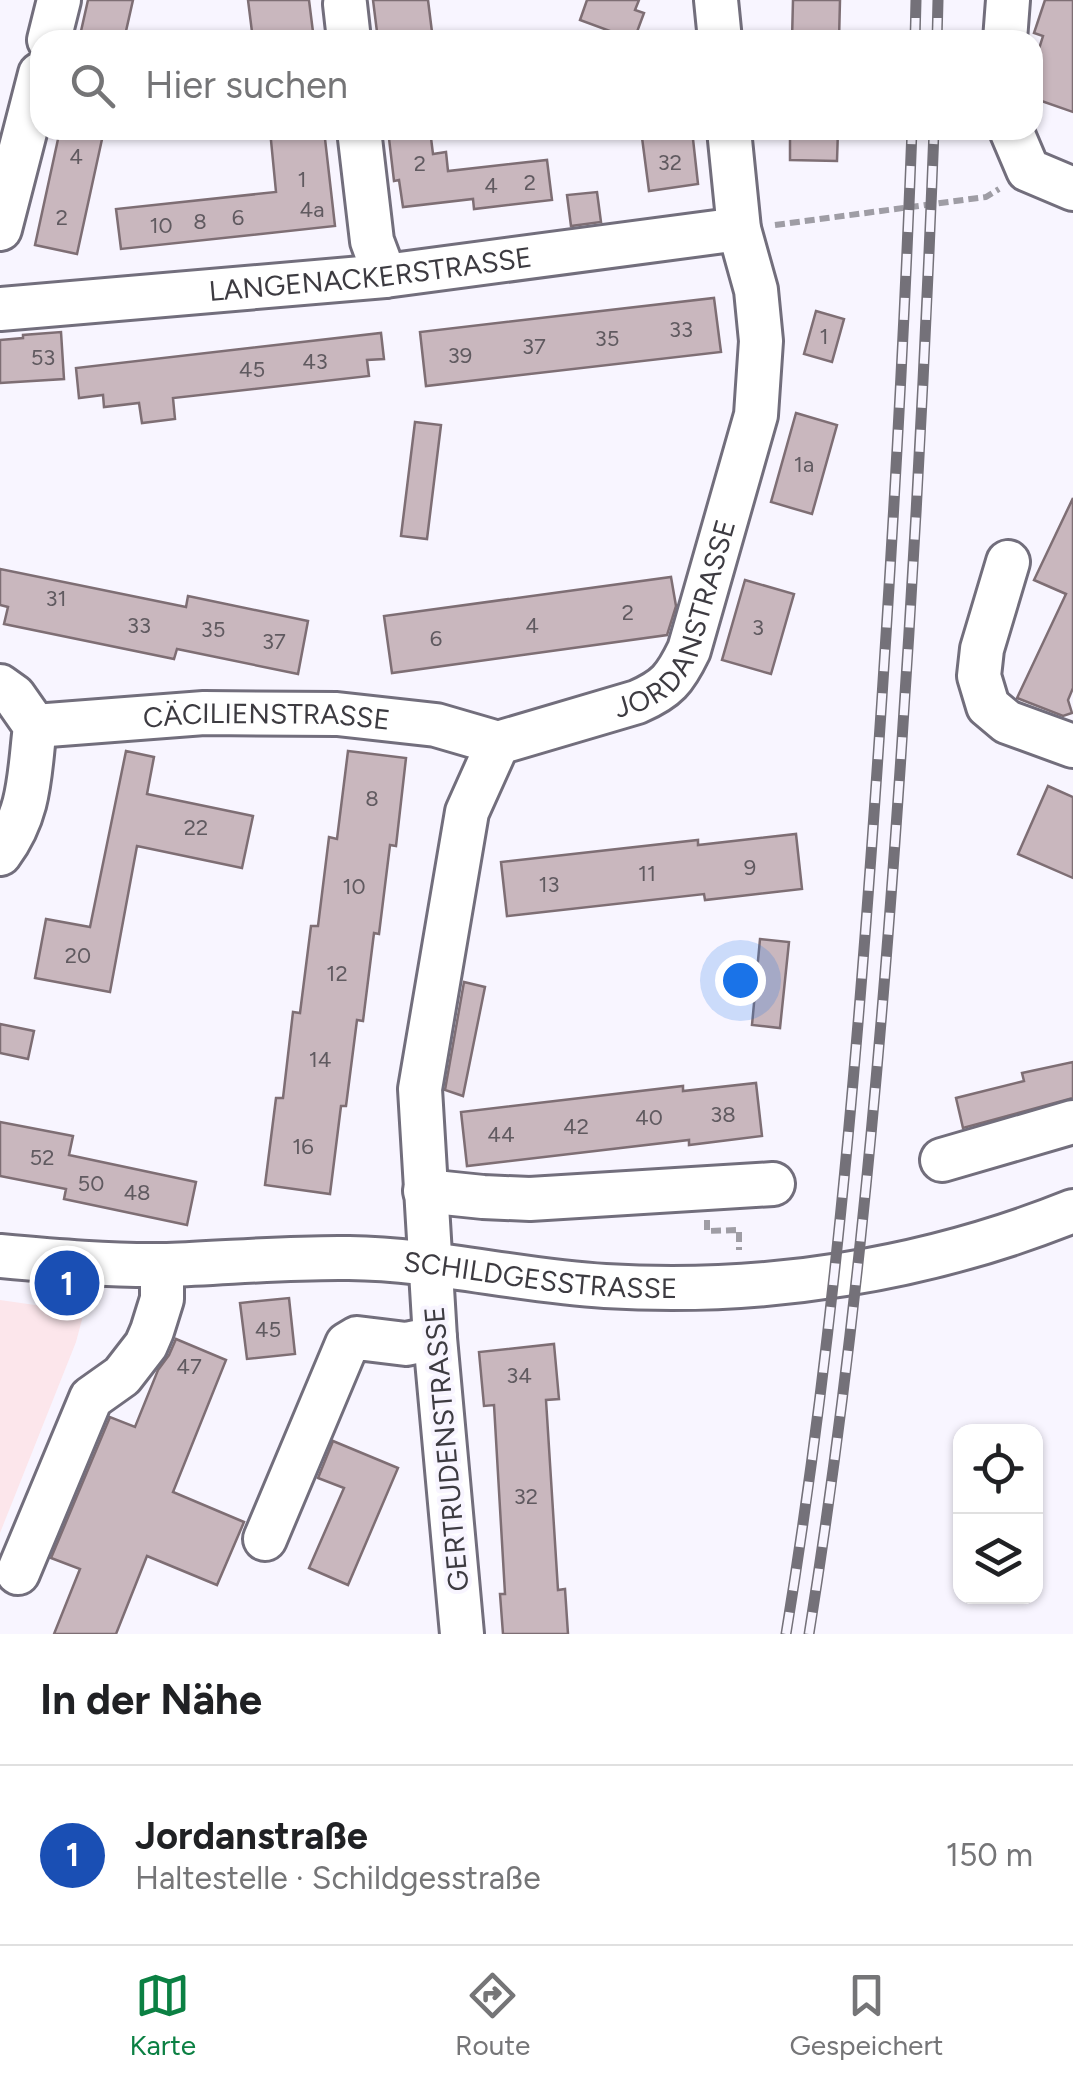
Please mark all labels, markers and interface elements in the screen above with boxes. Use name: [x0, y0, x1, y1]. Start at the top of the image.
search box: [30, 30, 1043, 140]
icon: search: [65, 58, 120, 113]
text: Hier suchen: [145, 62, 348, 108]
house number: 4: [69, 143, 83, 170]
house number: 32: [658, 149, 682, 176]
house number: 2: [414, 150, 426, 177]
house number: 1: [297, 166, 307, 193]
house number: 2: [524, 169, 536, 196]
house number: 4: [484, 172, 498, 199]
house number: 4a: [300, 196, 324, 223]
house number: 2: [56, 204, 68, 231]
house number: 6: [232, 204, 244, 231]
house number: 8: [193, 208, 207, 235]
house number: 10: [149, 212, 173, 239]
street label: LANGENACKERSTRASSE: [207, 240, 534, 308]
house number: 33: [669, 316, 693, 343]
house number: 1: [819, 323, 829, 350]
house number: 35: [595, 325, 619, 352]
house number: 37: [522, 333, 546, 360]
house number: 39: [448, 342, 472, 369]
house number: 53: [31, 344, 55, 371]
house number: 43: [302, 348, 328, 375]
house number: 45: [239, 356, 265, 383]
house number: 1a: [794, 451, 814, 478]
street label: JORDANSTRASSE: [610, 516, 742, 725]
house number: 31: [45, 585, 67, 612]
house number: 2: [622, 599, 634, 626]
house number: 33: [127, 612, 151, 639]
house number: 4: [525, 612, 539, 639]
house number: 3: [752, 614, 764, 641]
house number: 35: [201, 616, 225, 643]
house number: 6: [430, 625, 442, 652]
house number: 37: [262, 628, 286, 655]
street label: CÄCILIENSTRASSE: [142, 696, 392, 737]
house number: 8: [365, 785, 379, 812]
house number: 22: [184, 814, 208, 841]
house number: 9: [744, 854, 756, 881]
house number: 11: [638, 860, 656, 887]
house number: 13: [538, 871, 560, 898]
house number: 10: [342, 873, 366, 900]
house number: 20: [65, 942, 91, 969]
your location: [715, 955, 766, 1006]
house number: 12: [326, 960, 348, 987]
house number: 14: [309, 1046, 331, 1073]
house number: 38: [710, 1101, 736, 1128]
house number: 40: [635, 1104, 663, 1131]
house number: 42: [563, 1113, 589, 1140]
house number: 44: [487, 1121, 515, 1148]
house number: 16: [292, 1133, 314, 1160]
house number: 52: [30, 1144, 54, 1171]
house number: 50: [78, 1170, 104, 1197]
house number: 48: [123, 1179, 151, 1206]
street label: SCHILDGESSTRASSE: [402, 1244, 677, 1305]
pin: 1: [34, 1246, 100, 1320]
street label: GERTRUDENSTRASSE: [417, 1305, 475, 1593]
house number: 45: [255, 1316, 281, 1343]
house number: 47: [176, 1353, 202, 1380]
house number: 34: [506, 1362, 532, 1389]
map controls: [953, 1424, 1043, 1604]
button: locate: [953, 1424, 1043, 1514]
house number: 32: [514, 1483, 538, 1510]
button: layers: [953, 1514, 1043, 1604]
text: In der Nähe: [40, 1674, 262, 1725]
text: Jordanstraße: [135, 1813, 368, 1859]
text: 1: [66, 1836, 79, 1874]
text: 150 m: [946, 1836, 1033, 1874]
text: Haltestelle · Schildgesstraße: [135, 1859, 541, 1897]
tab: Karte: [130, 1968, 196, 2062]
tab: Route: [455, 1968, 530, 2062]
tab: Gespeichert: [789, 1968, 943, 2062]

